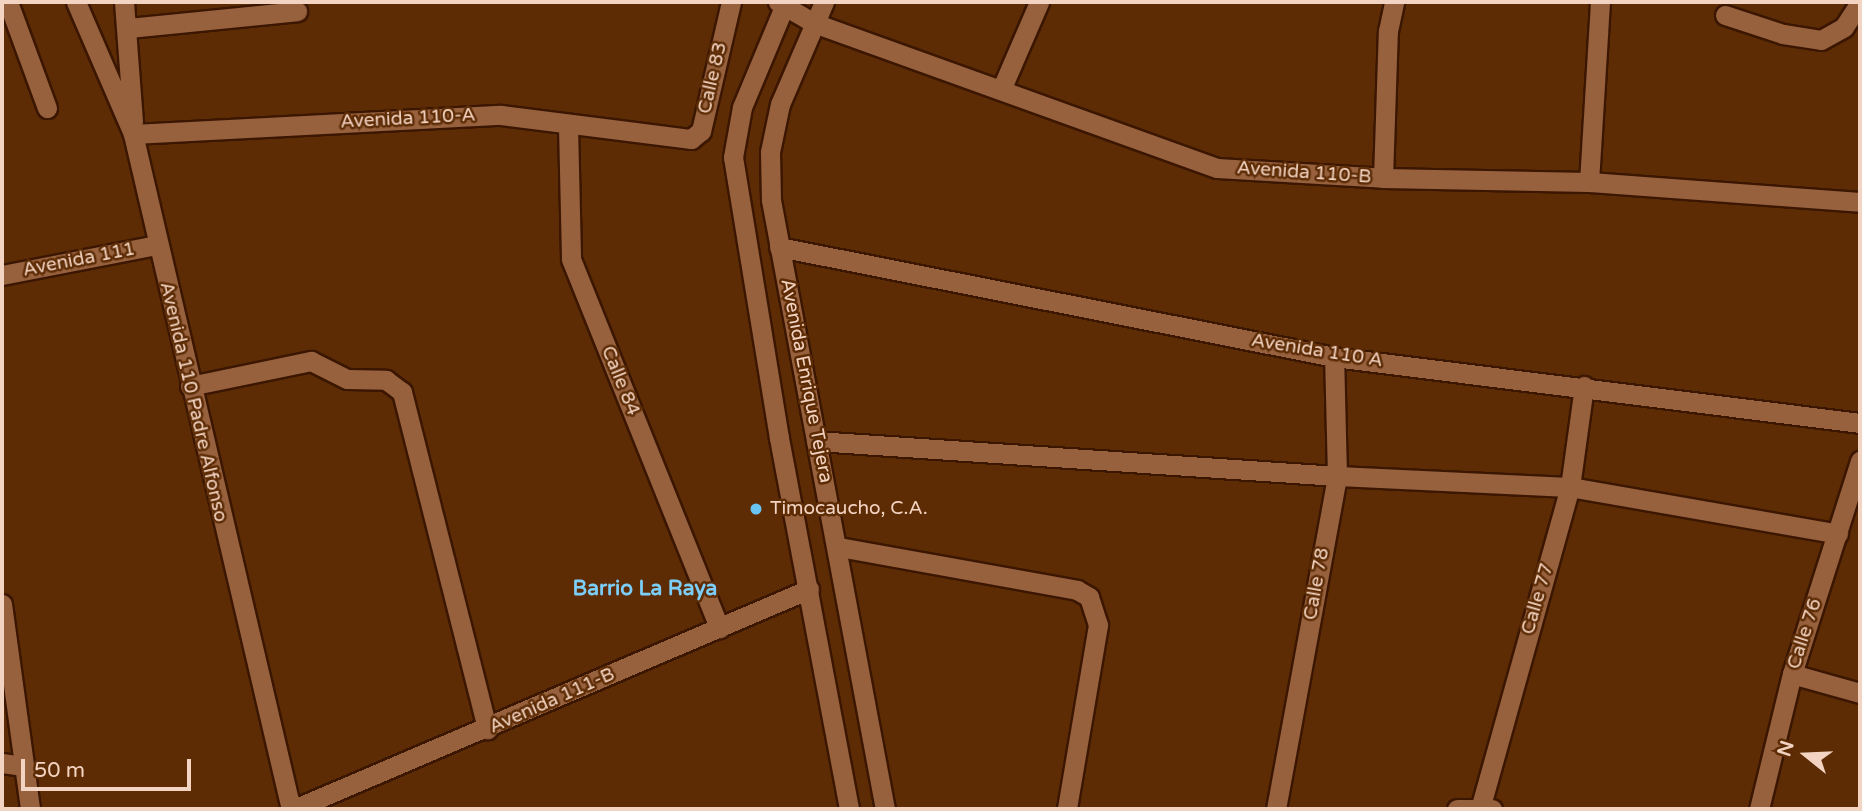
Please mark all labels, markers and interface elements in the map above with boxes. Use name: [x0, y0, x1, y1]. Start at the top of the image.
street label: Calle 83: [694, 40, 732, 116]
street label: Avenida 110-A: [340, 104, 476, 134]
street label: Avenida 110-B: [1236, 157, 1372, 189]
street label: Avenida 111: [21, 238, 137, 282]
street label: Avenida Enrique Tejera: [775, 277, 837, 485]
street label: Avenida 110 Padre Alfonso: [154, 280, 232, 524]
street label: Avenida 110 A: [1250, 329, 1384, 373]
street label: Calle 84: [596, 343, 644, 419]
place label: Timocaucho, C.A.: [770, 498, 928, 520]
marker: Timocaucho, C.A.: [748, 501, 764, 517]
street label: Calle 78: [1299, 546, 1335, 622]
street label: Calle 77: [1517, 561, 1559, 637]
district label: Barrio La Raya: [573, 576, 717, 602]
street label: Calle 76: [1783, 596, 1827, 672]
street label: Avenida 111-B: [486, 663, 618, 739]
north arrow: [1771, 720, 1841, 790]
text: N: [1773, 738, 1799, 759]
scale bar: [24, 744, 194, 788]
text: 50 m: [34, 758, 85, 783]

